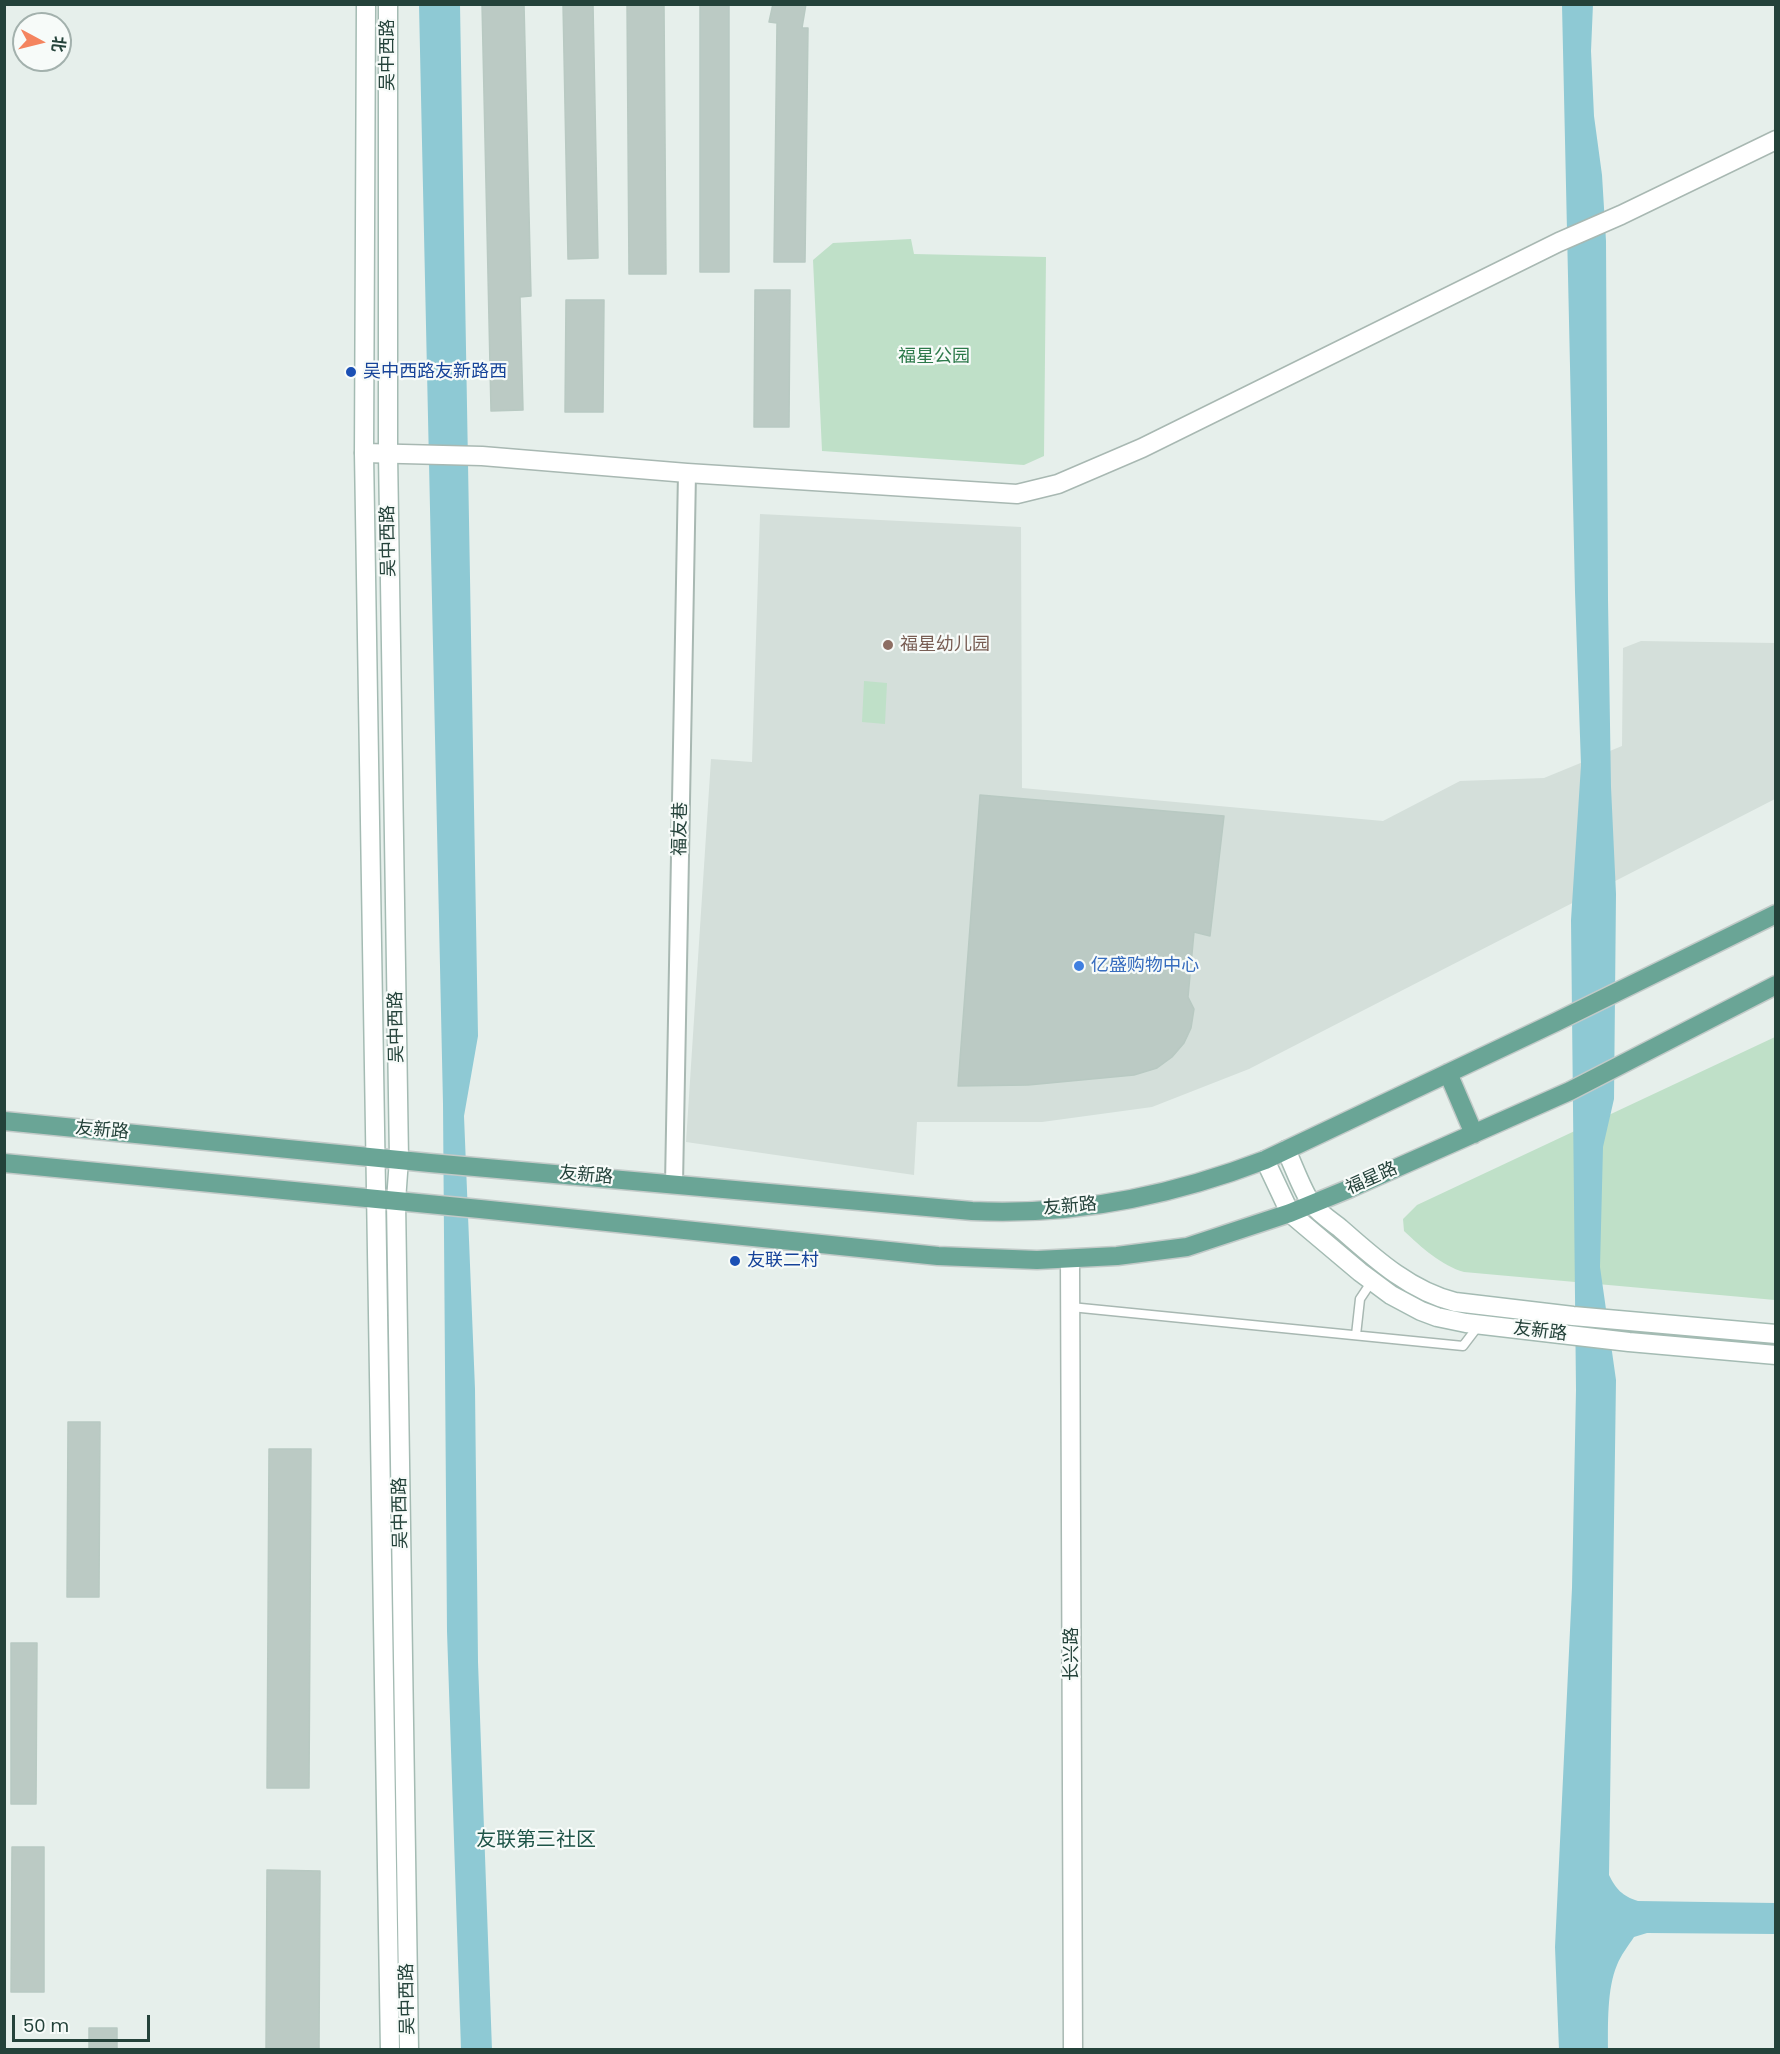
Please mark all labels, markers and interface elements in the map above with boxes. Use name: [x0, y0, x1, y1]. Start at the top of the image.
north arrow: [12, 12, 72, 72]
street label: 吴中西路: [377, 19, 399, 91]
text: 北: [46, 35, 71, 53]
park label: 福星公园: [898, 346, 970, 368]
place label: 吴中西路友新路西: [363, 361, 507, 383]
marker: 吴中西路友新路西: [344, 365, 358, 379]
street label: 吴中西路: [378, 505, 400, 577]
place label: 福星幼儿园: [900, 634, 990, 656]
marker: 福星幼儿园: [881, 638, 895, 652]
street label: 福友巷: [670, 802, 692, 856]
place label: 亿盛购物中心: [1091, 955, 1199, 977]
marker: 亿盛购物中心: [1072, 959, 1086, 973]
street label: 吴中西路: [386, 991, 408, 1063]
street label: 友新路: [74, 1118, 130, 1144]
street label: 福星路: [1343, 1158, 1401, 1200]
street label: 友新路: [558, 1163, 614, 1189]
street label: 友新路: [1042, 1194, 1098, 1220]
place label: 友联二村: [747, 1250, 819, 1272]
marker: 友联二村: [728, 1254, 742, 1268]
street label: 友新路: [1512, 1318, 1568, 1346]
street label: 吴中西路: [390, 1477, 412, 1549]
street label: 长兴路: [1061, 1627, 1083, 1681]
district label: 友联第三社区: [476, 1829, 596, 1853]
street label: 吴中西路: [397, 1963, 419, 2035]
scale bar: [15, 2003, 153, 2041]
text: 50 m: [23, 2013, 69, 2038]

